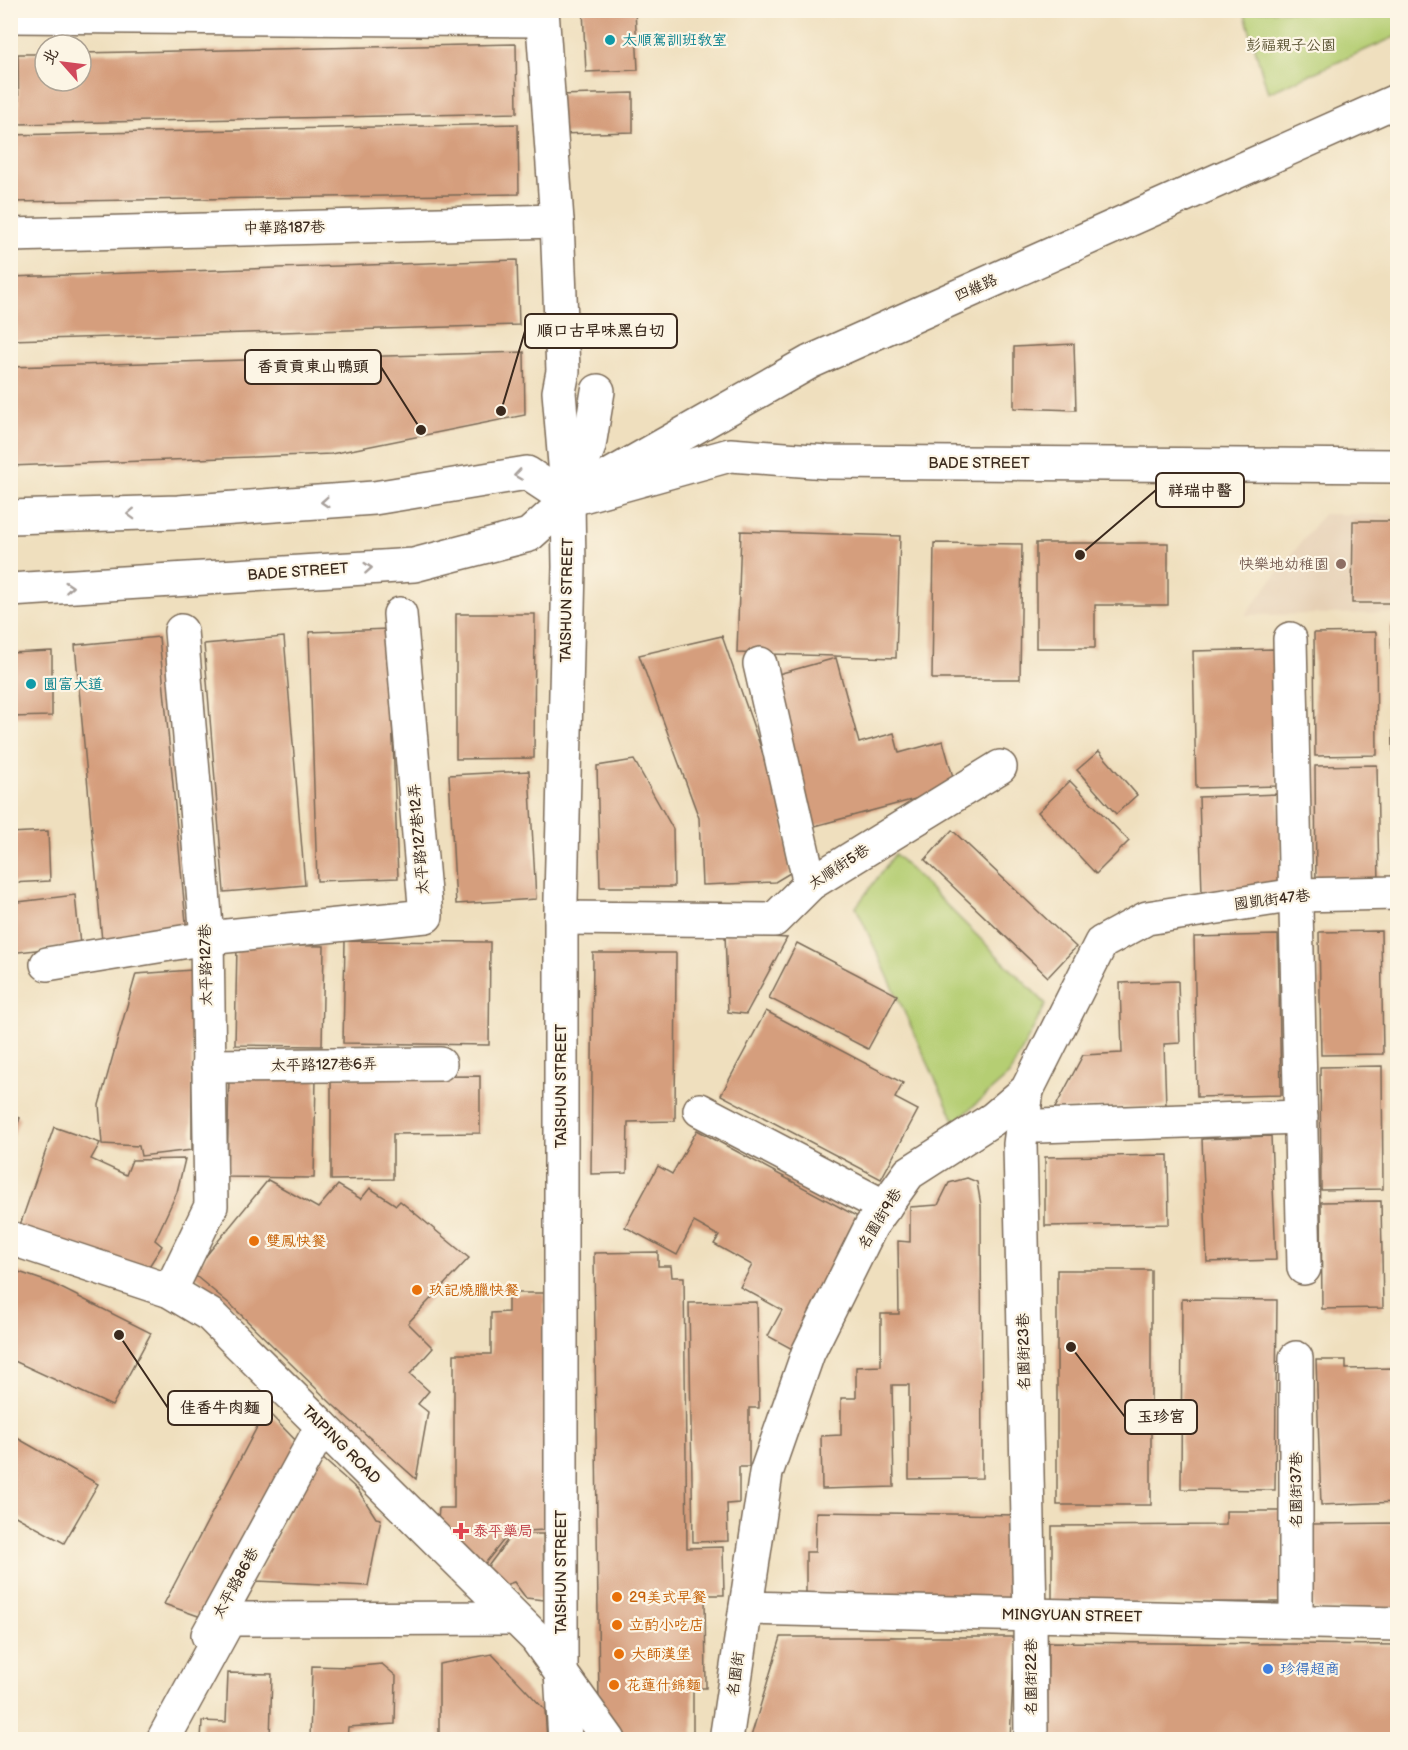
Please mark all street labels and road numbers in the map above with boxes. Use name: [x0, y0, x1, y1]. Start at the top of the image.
street label: 中華路187巷: [243, 218, 325, 238]
street label: 四維路: [952, 270, 1000, 306]
street label: BADE STREET: [928, 454, 1030, 473]
street label: TAISHUN STREET: [556, 538, 578, 662]
street label: BADE STREET: [247, 559, 349, 585]
street label: 太平路127巷12弄: [405, 783, 433, 895]
street label: 太順街5巷: [805, 840, 873, 894]
street label: 國凱街47巷: [1233, 886, 1311, 914]
street label: 太平路127巷: [196, 924, 216, 1006]
street label: TAISHUN STREET: [552, 1024, 571, 1148]
street label: 太平路127巷6弄: [271, 1055, 377, 1075]
street label: 名園街9巷: [854, 1185, 906, 1253]
street label: 名園街23巷: [1014, 1313, 1034, 1391]
street label: TAIPING ROAD: [298, 1402, 384, 1488]
street label: 名園街37巷: [1287, 1452, 1306, 1528]
street label: TAISHUN STREET: [552, 1510, 571, 1634]
street label: 太平路86巷: [209, 1544, 263, 1622]
street label: MINGYUAN STREET: [1001, 1605, 1143, 1627]
street label: 名園街22巷: [1022, 1638, 1041, 1716]
street label: 名園街: [723, 1650, 749, 1698]

